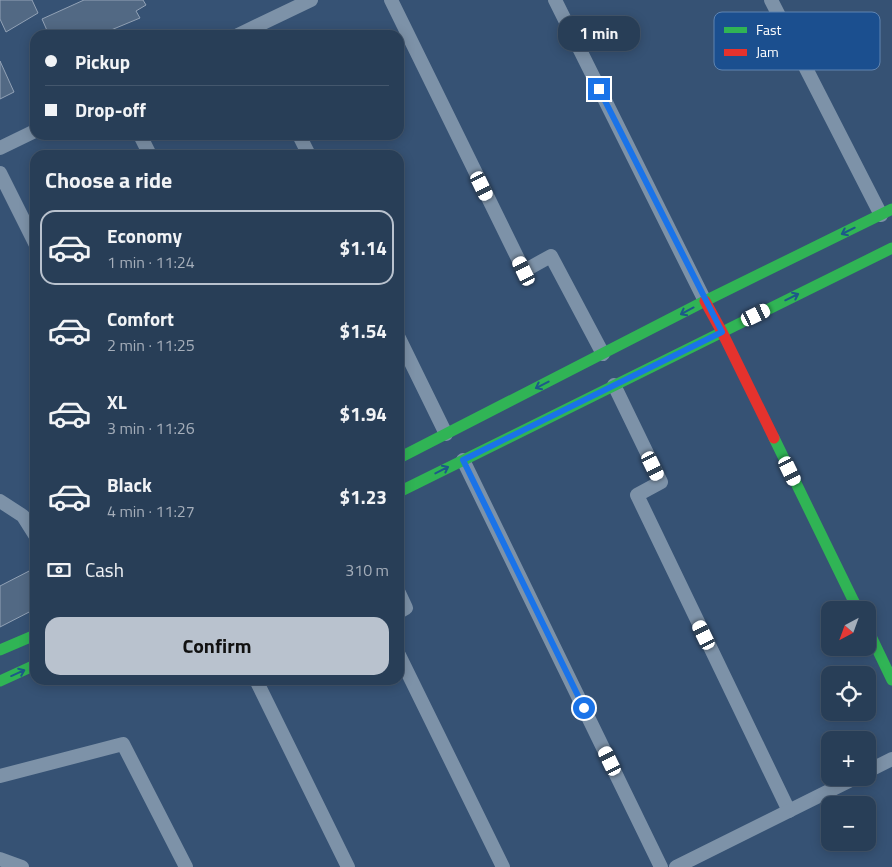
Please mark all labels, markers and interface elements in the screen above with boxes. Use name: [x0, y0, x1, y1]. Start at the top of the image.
legend: [714, 12, 880, 70]
callout: 1 min: [558, 17, 640, 52]
text: Fast: [756, 19, 781, 40]
text: 1 min: [580, 21, 618, 45]
text: Jam: [756, 41, 779, 62]
text: Pickup: [75, 47, 130, 76]
route end: [588, 78, 610, 100]
text: Drop-off: [75, 95, 146, 124]
text: Choose a ride: [45, 163, 172, 197]
car: [468, 169, 495, 203]
text: Economy: [107, 221, 182, 250]
icon: car: [47, 225, 92, 270]
one-way arrow: [841, 227, 856, 236]
text: $1.14: [340, 233, 387, 262]
text: 1 min · 11:24: [107, 250, 195, 274]
car: [510, 254, 537, 288]
one-way arrow: [784, 292, 799, 302]
car: [739, 302, 772, 328]
text: Comfort: [107, 304, 174, 333]
one-way arrow: [680, 307, 695, 316]
icon: car: [47, 308, 92, 353]
text: $1.54: [340, 316, 387, 345]
text: 2 min · 11:25: [107, 333, 195, 357]
one-way arrow: [535, 380, 550, 390]
text: XL: [107, 387, 127, 416]
icon: car: [47, 391, 92, 436]
text: $1.94: [340, 399, 387, 428]
text: 3 min · 11:26: [107, 416, 195, 440]
car: [639, 449, 666, 483]
car: [776, 454, 803, 488]
one-way arrow: [435, 465, 450, 475]
text: Black: [107, 470, 152, 499]
icon: car: [47, 474, 92, 519]
text: $1.23: [340, 482, 387, 511]
text: 4 min · 11:27: [107, 499, 195, 523]
text: Cash: [85, 555, 124, 584]
icon: cash: [45, 556, 73, 584]
text: 310 m: [345, 558, 389, 582]
north arrow: [821, 601, 876, 656]
map controls: [821, 601, 876, 851]
button: Confirm: [45, 617, 389, 675]
car: [690, 618, 717, 652]
button: locate: [821, 666, 876, 721]
one-way arrow: [10, 667, 25, 677]
route start: [573, 697, 595, 719]
button: +: [821, 731, 876, 786]
car: [596, 744, 623, 778]
button: −: [821, 796, 876, 851]

